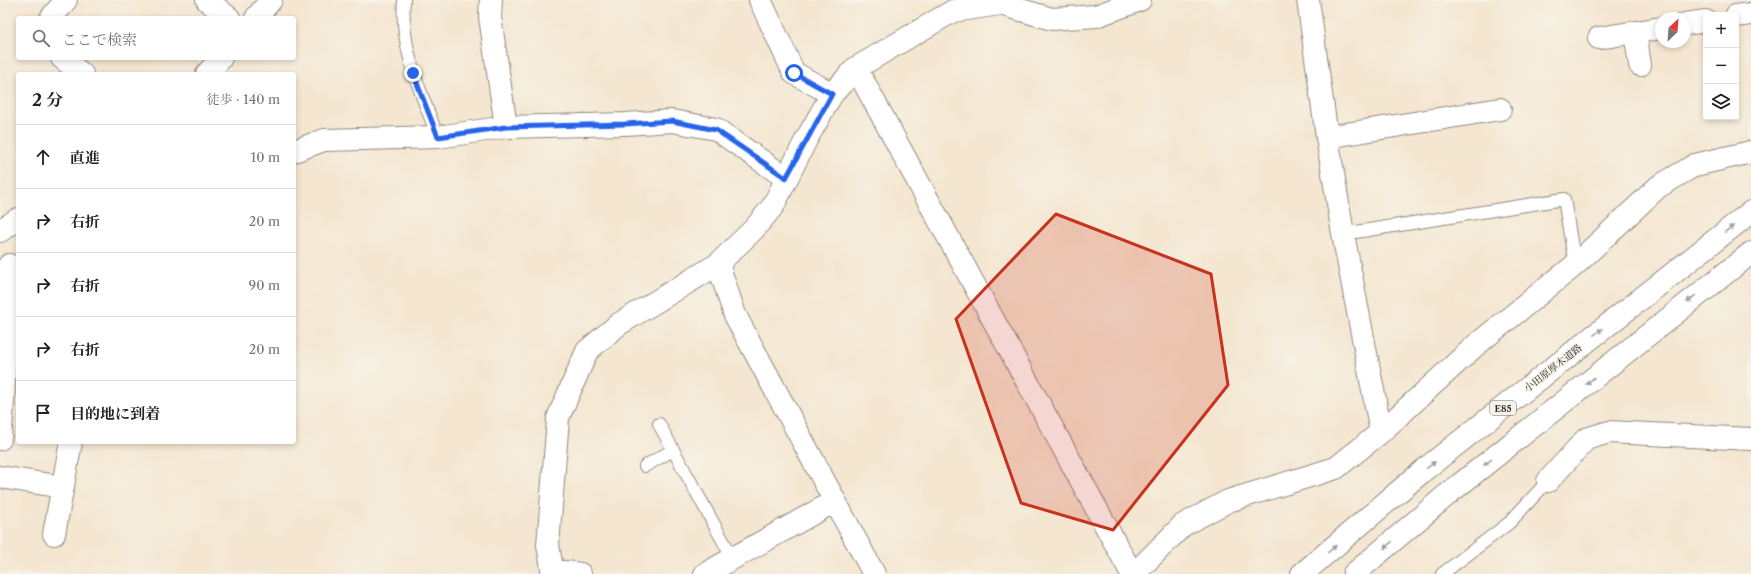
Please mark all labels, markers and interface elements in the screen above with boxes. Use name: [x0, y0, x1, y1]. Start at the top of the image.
north arrow: [1655, 12, 1691, 48]
map controls: [1703, 12, 1739, 120]
button: +: [1703, 12, 1739, 48]
search box: [16, 16, 296, 60]
icon: search: [30, 27, 52, 49]
text: ここで検索: [62, 30, 137, 49]
button: −: [1703, 48, 1739, 84]
route end: [404, 64, 422, 82]
route start: [785, 64, 803, 82]
button: layers: [1703, 84, 1739, 120]
text: 2 分: [32, 90, 63, 110]
text: 徒歩 · 140 m: [207, 91, 280, 107]
icon: ahead: [32, 146, 54, 168]
text: 直進: [70, 148, 100, 167]
text: 10 m: [251, 149, 280, 165]
icon: right: [32, 210, 54, 232]
text: 右折: [70, 212, 100, 231]
text: 20 m: [249, 213, 280, 229]
one-way arrow: [1724, 224, 1735, 233]
icon: right: [32, 274, 54, 296]
text: 右折: [70, 276, 100, 295]
text: 90 m: [249, 277, 280, 293]
one-way arrow: [1686, 295, 1697, 304]
one-way arrow: [1593, 327, 1604, 336]
icon: right: [32, 338, 54, 360]
text: 右折: [70, 340, 100, 359]
text: 20 m: [249, 341, 280, 357]
street label: 小田原厚木道路: [1521, 341, 1585, 395]
one-way arrow: [1584, 376, 1595, 385]
road number: E85: [1490, 401, 1516, 415]
icon: arrive: [32, 402, 54, 424]
text: 目的地に到着: [70, 404, 160, 423]
one-way arrow: [1483, 457, 1493, 466]
one-way arrow: [1425, 461, 1436, 469]
one-way arrow: [1383, 540, 1393, 549]
one-way arrow: [1326, 544, 1337, 553]

